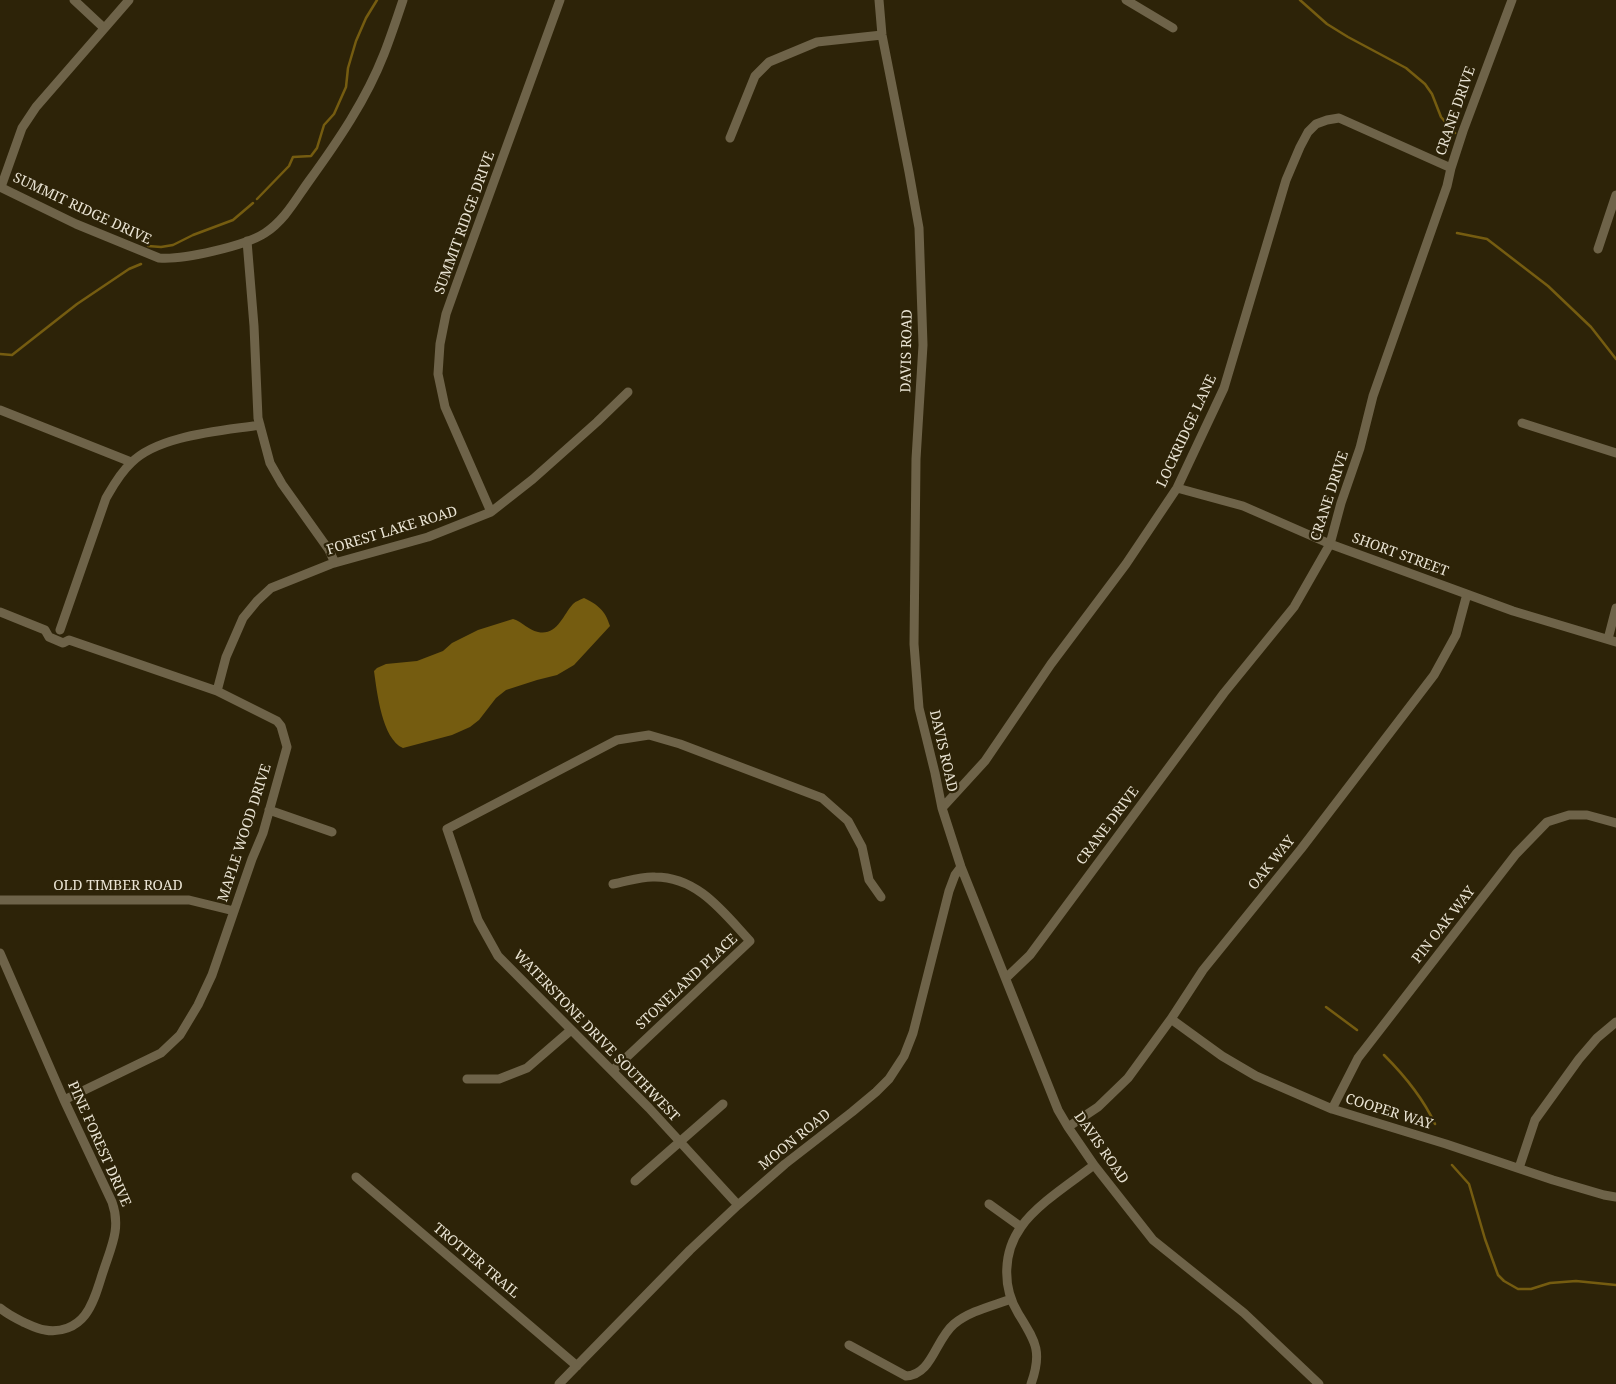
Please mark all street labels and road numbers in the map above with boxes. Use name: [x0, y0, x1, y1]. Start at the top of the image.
street label: CRANE DRIVE: [1433, 64, 1479, 158]
street label: SUMMIT RIDGE DRIVE: [431, 149, 499, 297]
street label: SUMMIT RIDGE DRIVE: [10, 170, 154, 248]
street label: DAVIS ROAD: [898, 309, 916, 393]
street label: LOCKRIDGE LANE: [1154, 372, 1220, 490]
street label: CRANE DRIVE: [1308, 449, 1352, 543]
street label: FOREST LAKE ROAD: [325, 503, 459, 559]
street label: SHORT STREET: [1350, 530, 1450, 580]
street label: DAVIS ROAD: [925, 708, 961, 794]
street label: MAPLE WOOD DRIVE: [215, 762, 275, 904]
street label: CRANE DRIVE: [1073, 784, 1143, 868]
street label: OAK WAY: [1245, 833, 1299, 893]
street label: OLD TIMBER ROAD: [53, 878, 183, 894]
street label: PIN OAK WAY: [1409, 883, 1479, 967]
street label: STONELAND PLACE: [633, 931, 741, 1033]
street label: WATERSTONE DRIVE SOUTHWEST: [510, 947, 682, 1125]
street label: PINE FOREST DRIVE: [64, 1079, 134, 1209]
street label: COOPER WAY: [1343, 1091, 1435, 1133]
street label: MOON ROAD: [756, 1106, 834, 1174]
street label: DAVIS ROAD: [1070, 1109, 1132, 1187]
street label: TROTTER TRAIL: [429, 1220, 523, 1302]

